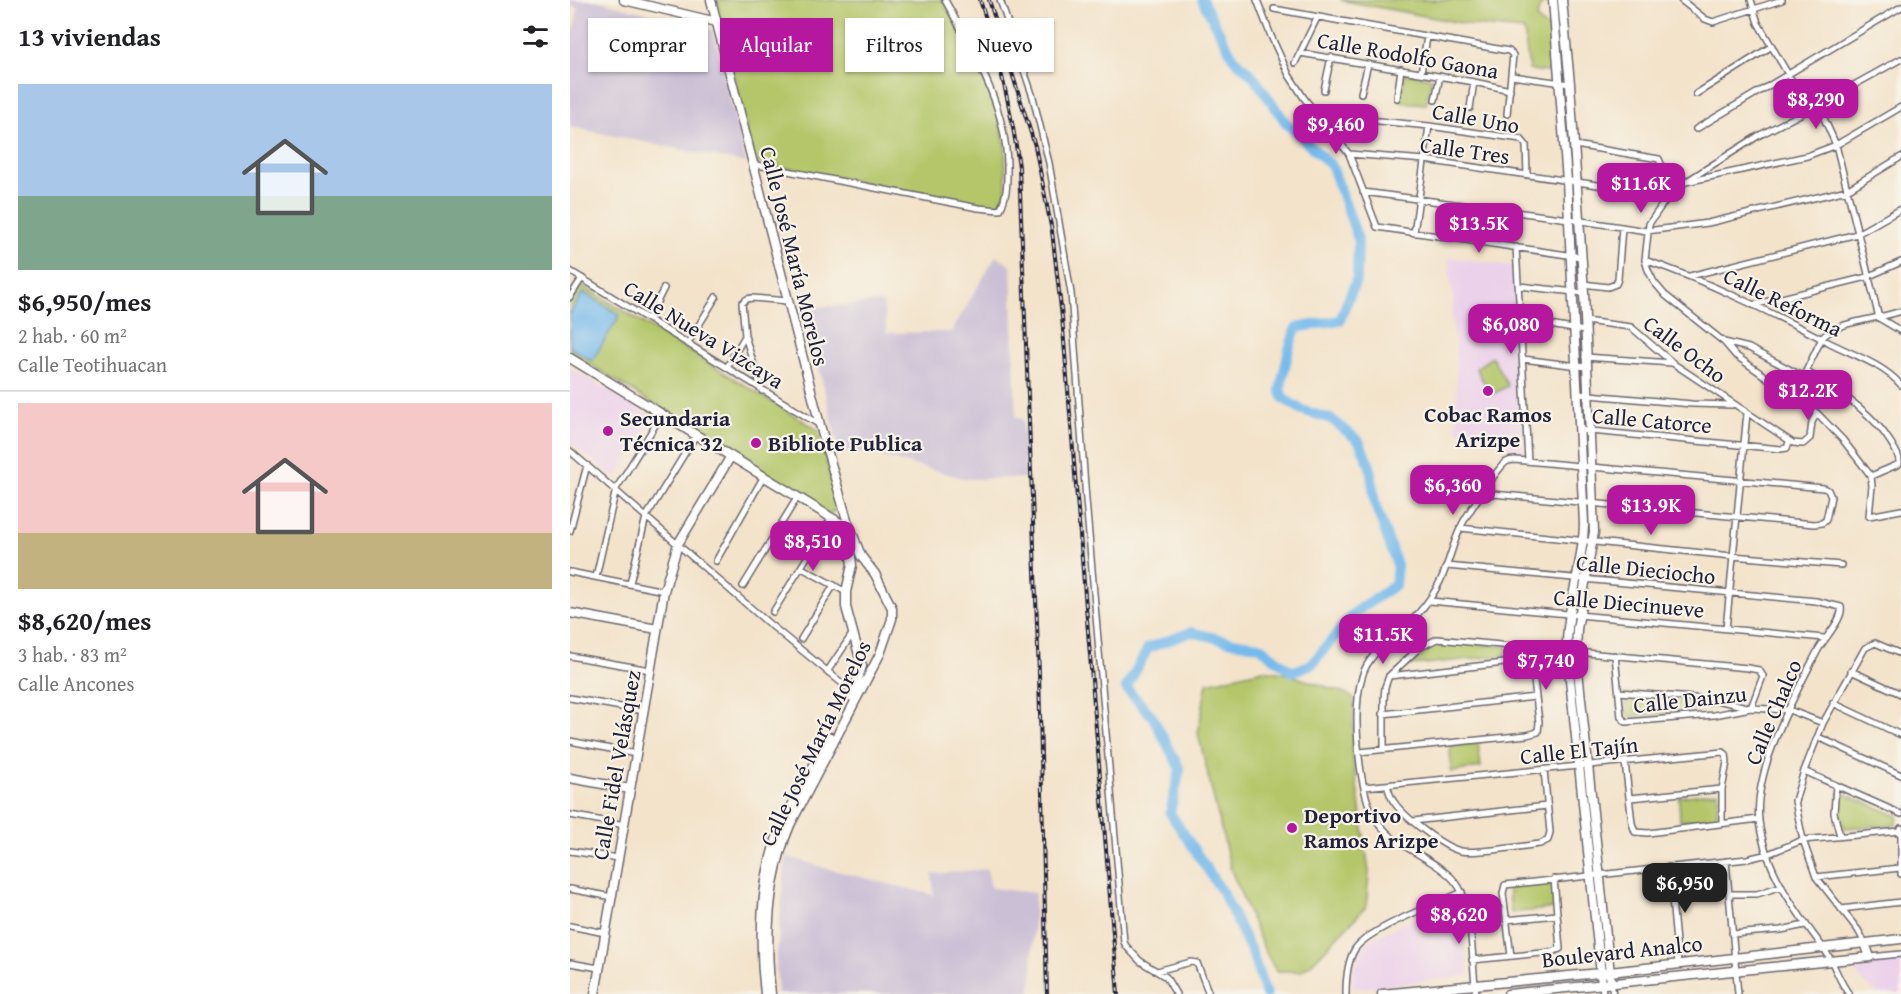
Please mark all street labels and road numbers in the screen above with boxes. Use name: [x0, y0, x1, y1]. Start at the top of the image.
street label: Calle Rodolfo Gaona: [1315, 23, 1502, 87]
street label: Calle Uno: [1430, 95, 1522, 141]
street label: Calle Tres: [1418, 128, 1512, 172]
street label: Calle José María Morelos: [752, 143, 838, 369]
street label: Calle Reforma: [1718, 259, 1848, 345]
street label: Calle Nueva Vizcaya: [618, 272, 791, 397]
street label: Calle Ocho: [1637, 307, 1733, 391]
street label: Calle Catorce: [1591, 399, 1713, 441]
street label: Calle Dieciocho: [1575, 546, 1717, 592]
street label: Calle Diecinueve: [1552, 580, 1706, 626]
street label: Calle José María Morelos: [751, 635, 879, 851]
street label: Calle Chalco: [1736, 654, 1810, 770]
street label: Calle Fidel Velásquez: [584, 667, 648, 862]
street label: Calle Dainzu: [1632, 677, 1748, 721]
street label: Calle El Tajín: [1518, 728, 1640, 772]
street label: Boulevard Analco: [1540, 927, 1704, 975]

